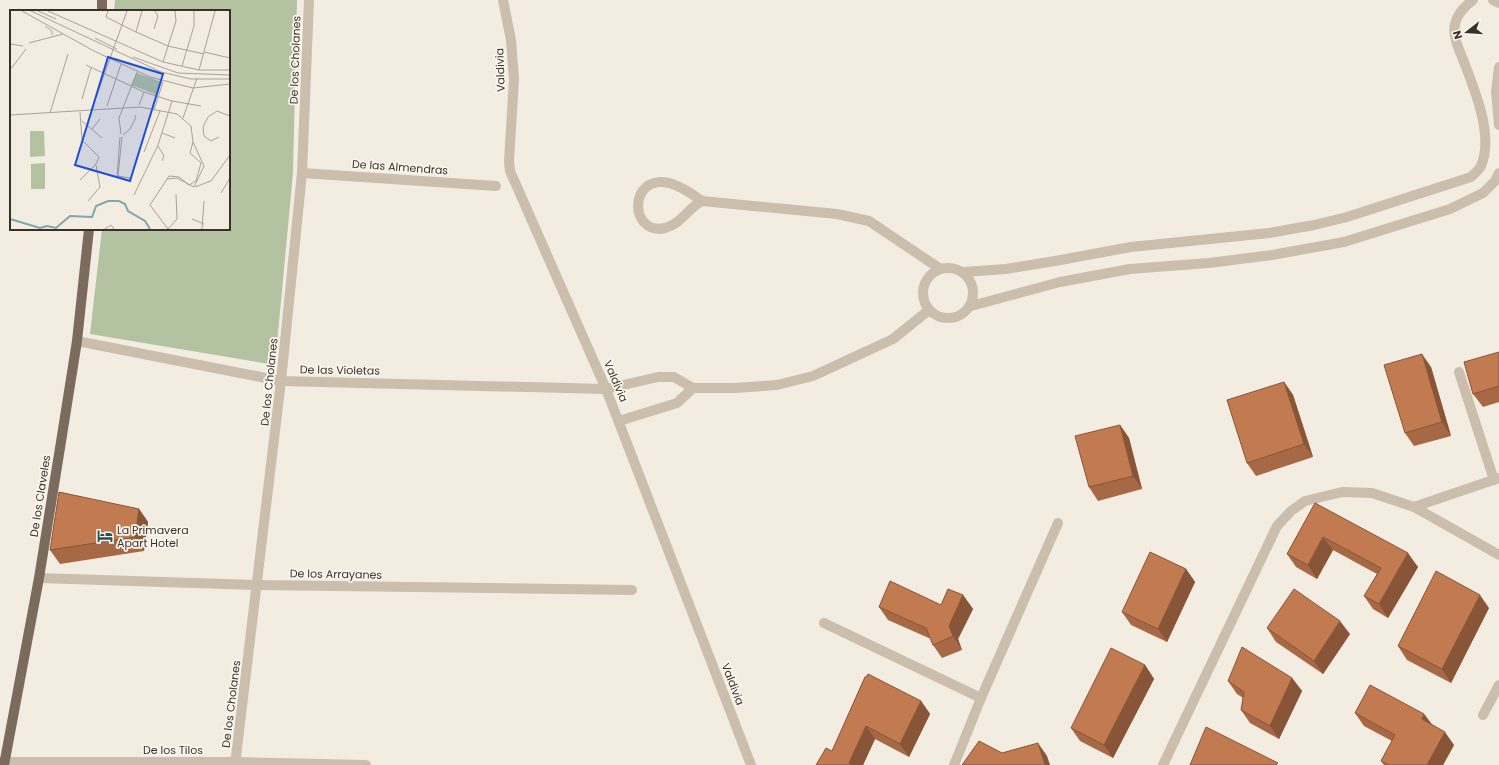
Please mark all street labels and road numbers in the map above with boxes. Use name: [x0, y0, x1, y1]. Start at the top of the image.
street label: De los Cholanes: [285, 15, 305, 104]
street label: Valdivia: [491, 48, 509, 92]
street label: De las Almendras: [351, 156, 449, 178]
street label: De los Cholanes: [256, 337, 282, 427]
street label: Valdivia: [600, 358, 632, 404]
street label: De las Violetas: [300, 361, 381, 379]
street label: De los Claveles: [26, 454, 54, 538]
street label: De los Arrayanes: [290, 565, 383, 583]
street label: De los Cholanes: [218, 659, 244, 749]
street label: Valdivia: [718, 661, 748, 707]
street label: De los Tilos: [143, 742, 203, 758]

